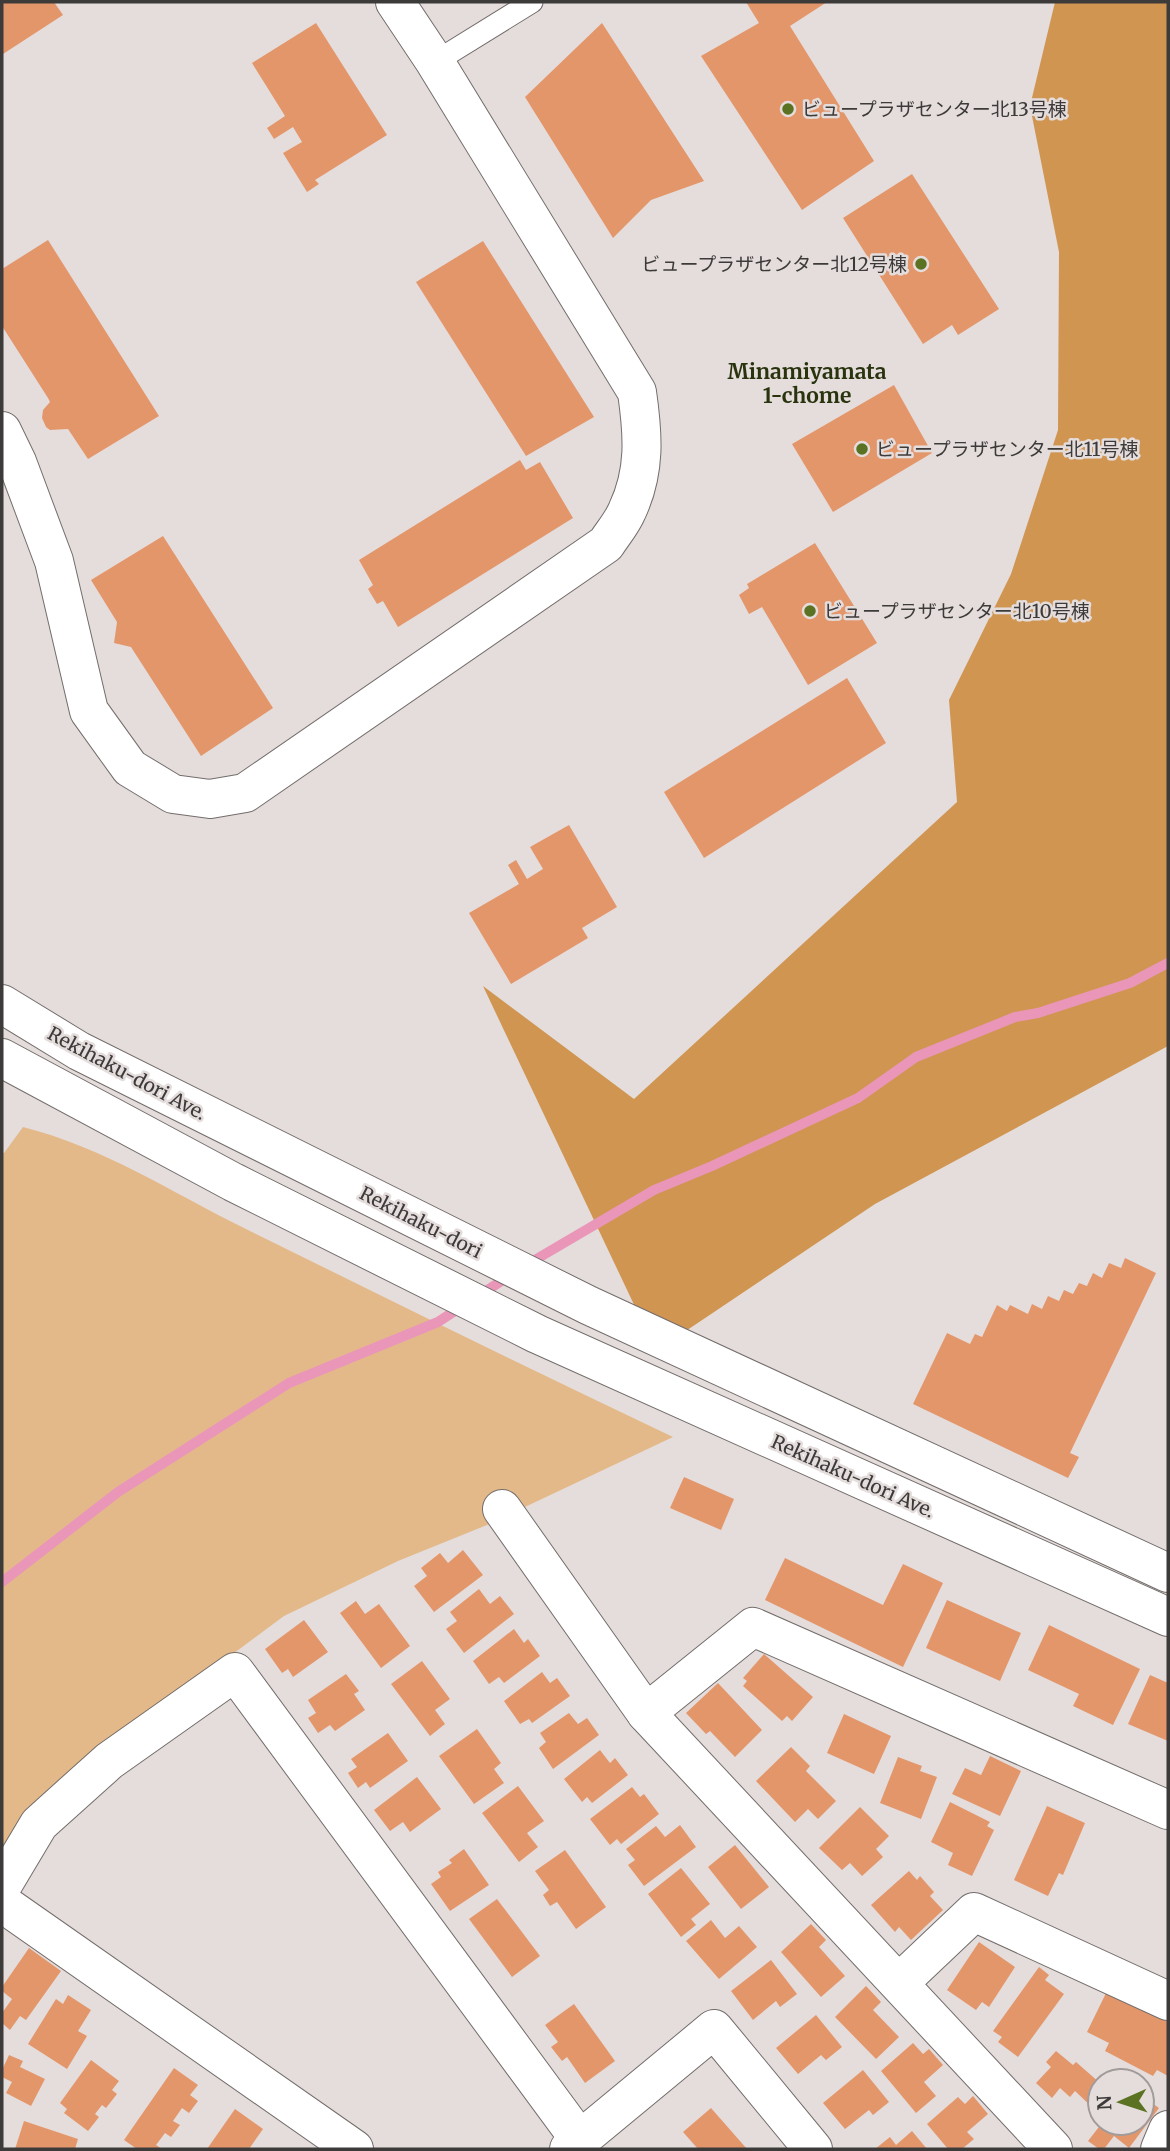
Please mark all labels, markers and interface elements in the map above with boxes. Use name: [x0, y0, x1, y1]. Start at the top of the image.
place label: ビュープラザセンター北13号棟: [802, 97, 1067, 121]
marker: ビュープラザセンター北13号棟: [780, 101, 796, 117]
place label: ビュープラザセンター北12号棟: [641, 252, 907, 276]
marker: ビュープラザセンター北12号棟: [913, 256, 929, 272]
district label: Minamiyamata 1-chome: [727, 358, 887, 409]
place label: ビュープラザセンター北11号棟: [876, 437, 1138, 461]
marker: ビュープラザセンター北11号棟: [854, 441, 870, 457]
place label: ビュープラザセンター北10号棟: [824, 599, 1090, 623]
marker: ビュープラザセンター北10号棟: [802, 603, 818, 619]
street label: Rekihaku-dori Ave.: [44, 1021, 210, 1125]
street label: Rekihaku-dori: [356, 1181, 486, 1263]
street label: Rekihaku-dori Ave.: [768, 1429, 938, 1523]
north arrow: [1086, 2067, 1156, 2137]
text: N: [1092, 2095, 1116, 2111]

